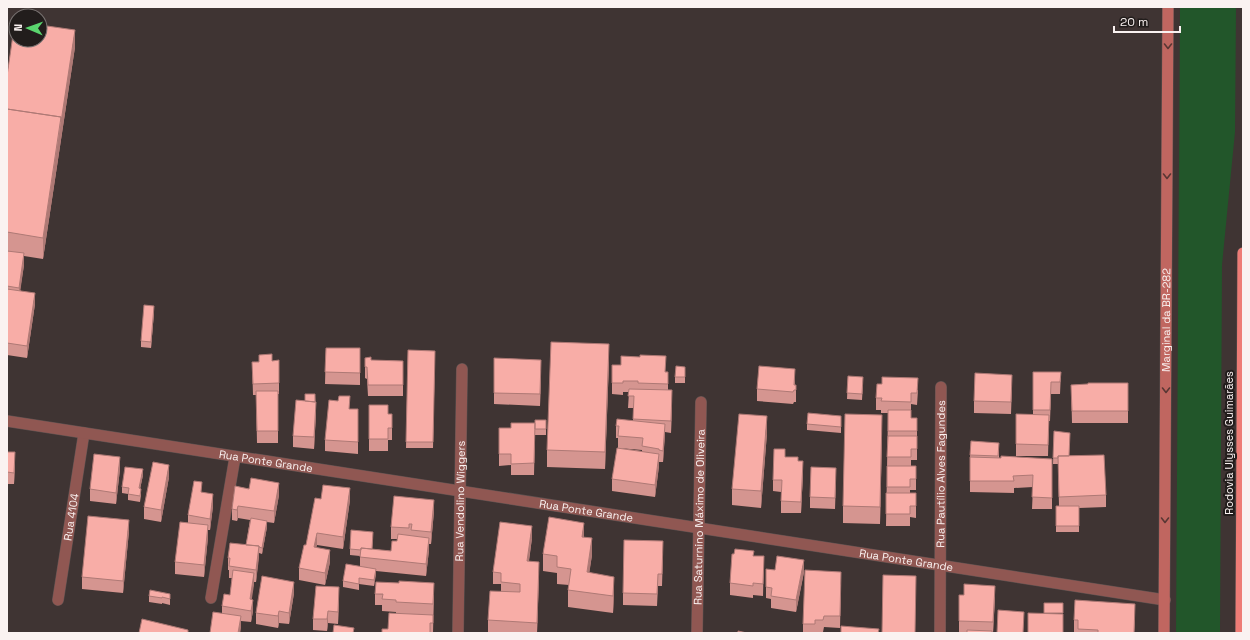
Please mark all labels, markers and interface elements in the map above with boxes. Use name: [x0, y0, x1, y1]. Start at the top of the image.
north arrow: [8, 8, 48, 48]
scale bar: [1114, 8, 1180, 34]
text: 20 m: [1120, 14, 1148, 30]
text: N: [11, 24, 25, 32]
one-way arrow: [1164, 43, 1172, 49]
one-way arrow: [1163, 173, 1171, 179]
street label: Marginal da BR-282: [1159, 268, 1173, 372]
street label: Rodovia Ulysses Guimarães: [1222, 371, 1236, 515]
one-way arrow: [1162, 387, 1170, 393]
street label: Rua Pautílio Alves Fagundes: [933, 400, 948, 548]
street label: Rua Saturnino Máximo de Oliveira: [690, 428, 708, 605]
street label: Rua Vendolino Wiggers: [452, 440, 468, 562]
street label: Rua Ponte Grande: [218, 447, 314, 475]
street label: Rua 4104: [60, 492, 82, 542]
street label: Rua Ponte Grande: [538, 496, 634, 525]
one-way arrow: [1161, 517, 1169, 523]
street label: Rua Ponte Grande: [858, 546, 954, 574]

